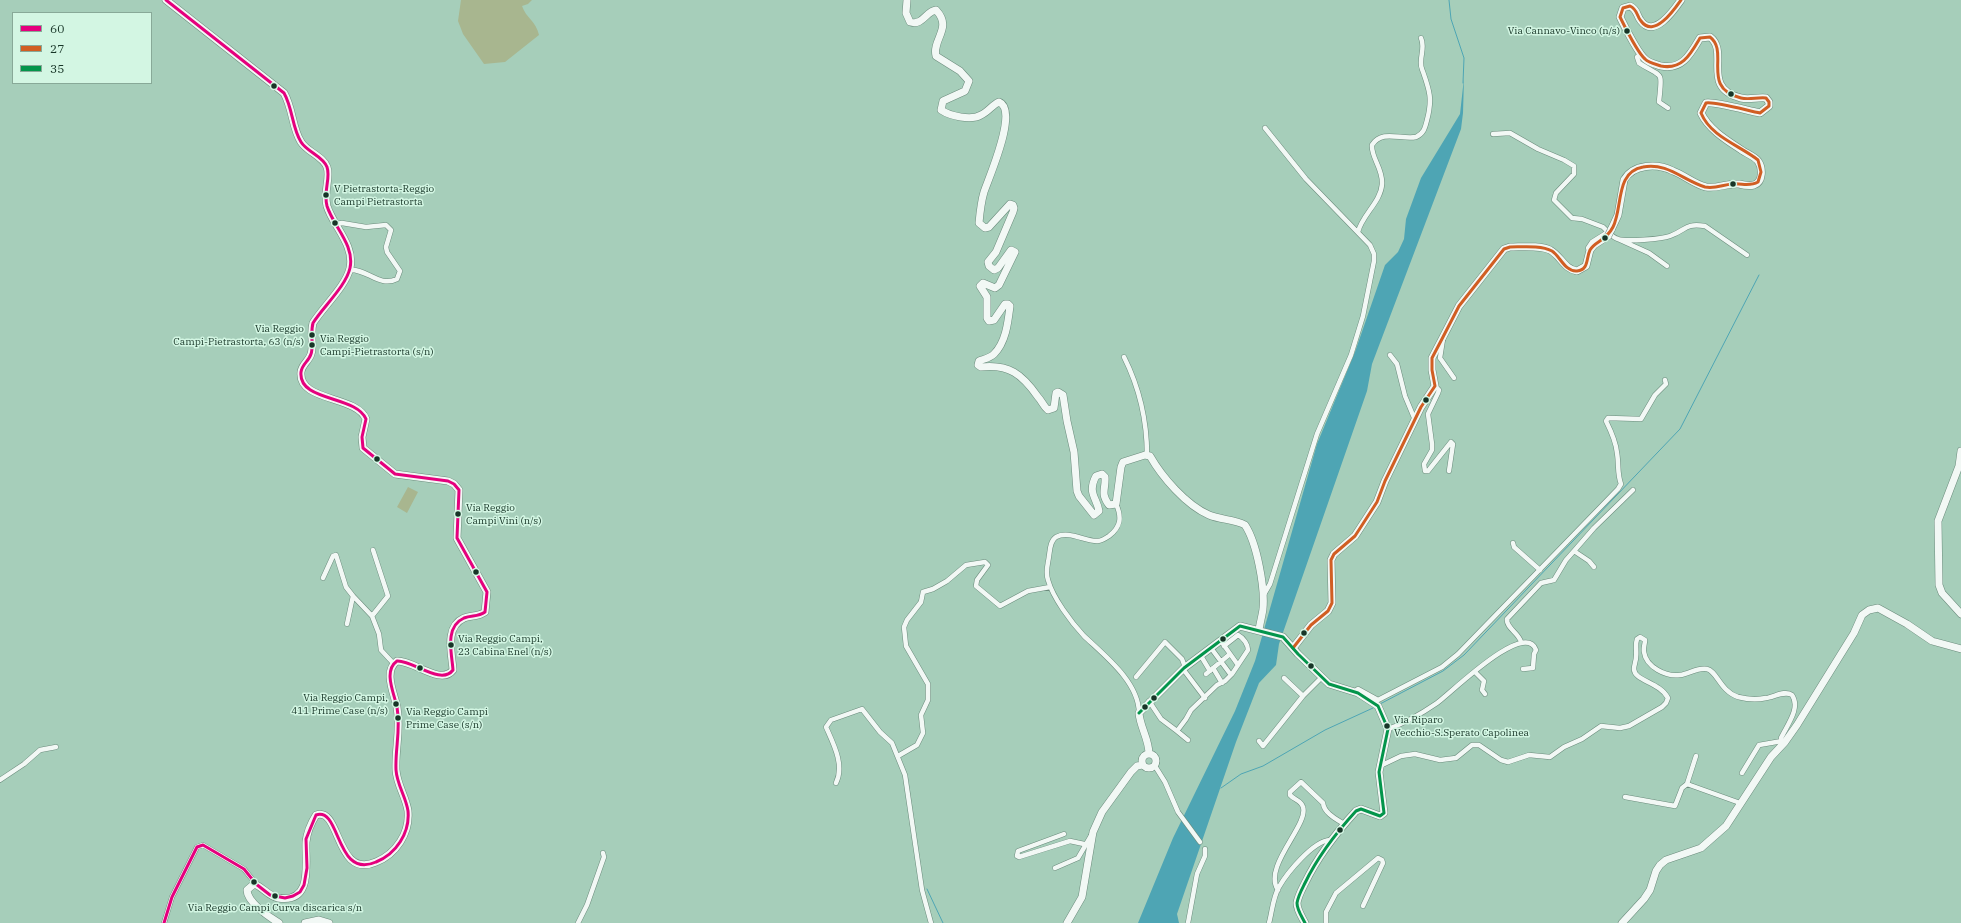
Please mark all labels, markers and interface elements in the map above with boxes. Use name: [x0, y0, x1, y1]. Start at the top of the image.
legend: [12, 12, 152, 84]
text: 60: [50, 21, 64, 36]
place label: Via Cannavo-Vinco (n/s): [1508, 25, 1620, 37]
marker: Via Cannavo-Vinco (n/s): [1622, 26, 1632, 36]
text: 27: [50, 41, 64, 56]
text: 35: [50, 61, 64, 76]
unlabelled marker: [269, 81, 279, 91]
unlabelled marker: [1726, 89, 1736, 99]
unlabelled marker: [1728, 179, 1738, 189]
place label: V Pietrastorta-Reggio Campi Pietrastorta: [334, 183, 434, 206]
marker: V Pietrastorta-Reggio Campi Pietrastorta: [321, 190, 331, 200]
unlabelled marker: [330, 218, 340, 228]
unlabelled marker: [1600, 233, 1610, 243]
place label: Via Reggio Campi-Pietrastorta, 63 (n/s): [173, 323, 304, 346]
marker: Via Reggio Campi-Pietrastorta, 63 (n/s): [307, 330, 317, 340]
place label: Via Reggio Campi-Pietrastorta (s/n): [320, 333, 434, 356]
marker: Via Reggio Campi-Pietrastorta (s/n): [307, 340, 317, 350]
unlabelled marker: [1421, 395, 1431, 405]
unlabelled marker: [372, 454, 382, 464]
place label: Via Reggio Campi Vini (n/s): [466, 502, 542, 526]
marker: Via Reggio Campi Vini (n/s): [453, 509, 463, 519]
unlabelled marker: [471, 567, 481, 577]
unlabelled marker: [1299, 628, 1309, 638]
place label: Via Reggio Campi, 23 Cabina Enel (n/s): [458, 633, 552, 656]
unlabelled marker: [1218, 634, 1228, 644]
marker: Via Reggio Campi, 23 Cabina Enel (n/s): [446, 640, 456, 650]
unlabelled marker: [1306, 661, 1316, 671]
unlabelled marker: [415, 663, 425, 673]
place label: Via Reggio Campi, 411 Prime Case (n/s): [291, 692, 388, 716]
unlabelled marker: [1149, 693, 1159, 703]
marker: Via Reggio Campi, 411 Prime Case (n/s): [391, 699, 401, 709]
unlabelled marker: [1140, 702, 1150, 712]
place label: Via Reggio Campi Prime Case (s/n): [406, 706, 488, 730]
marker: Via Reggio Campi Prime Case (s/n): [393, 713, 403, 723]
place label: Via Riparo Vecchio-S.Sperato Capolinea: [1394, 714, 1529, 738]
marker: Via Riparo Vecchio-S.Sperato Capolinea: [1382, 721, 1392, 731]
unlabelled marker: [1335, 825, 1345, 835]
unlabelled marker: [249, 877, 259, 887]
marker: Via Reggio Campi Curva discarica s/n: [270, 891, 280, 901]
place label: Via Reggio Campi Curva discarica s/n: [188, 902, 362, 914]

